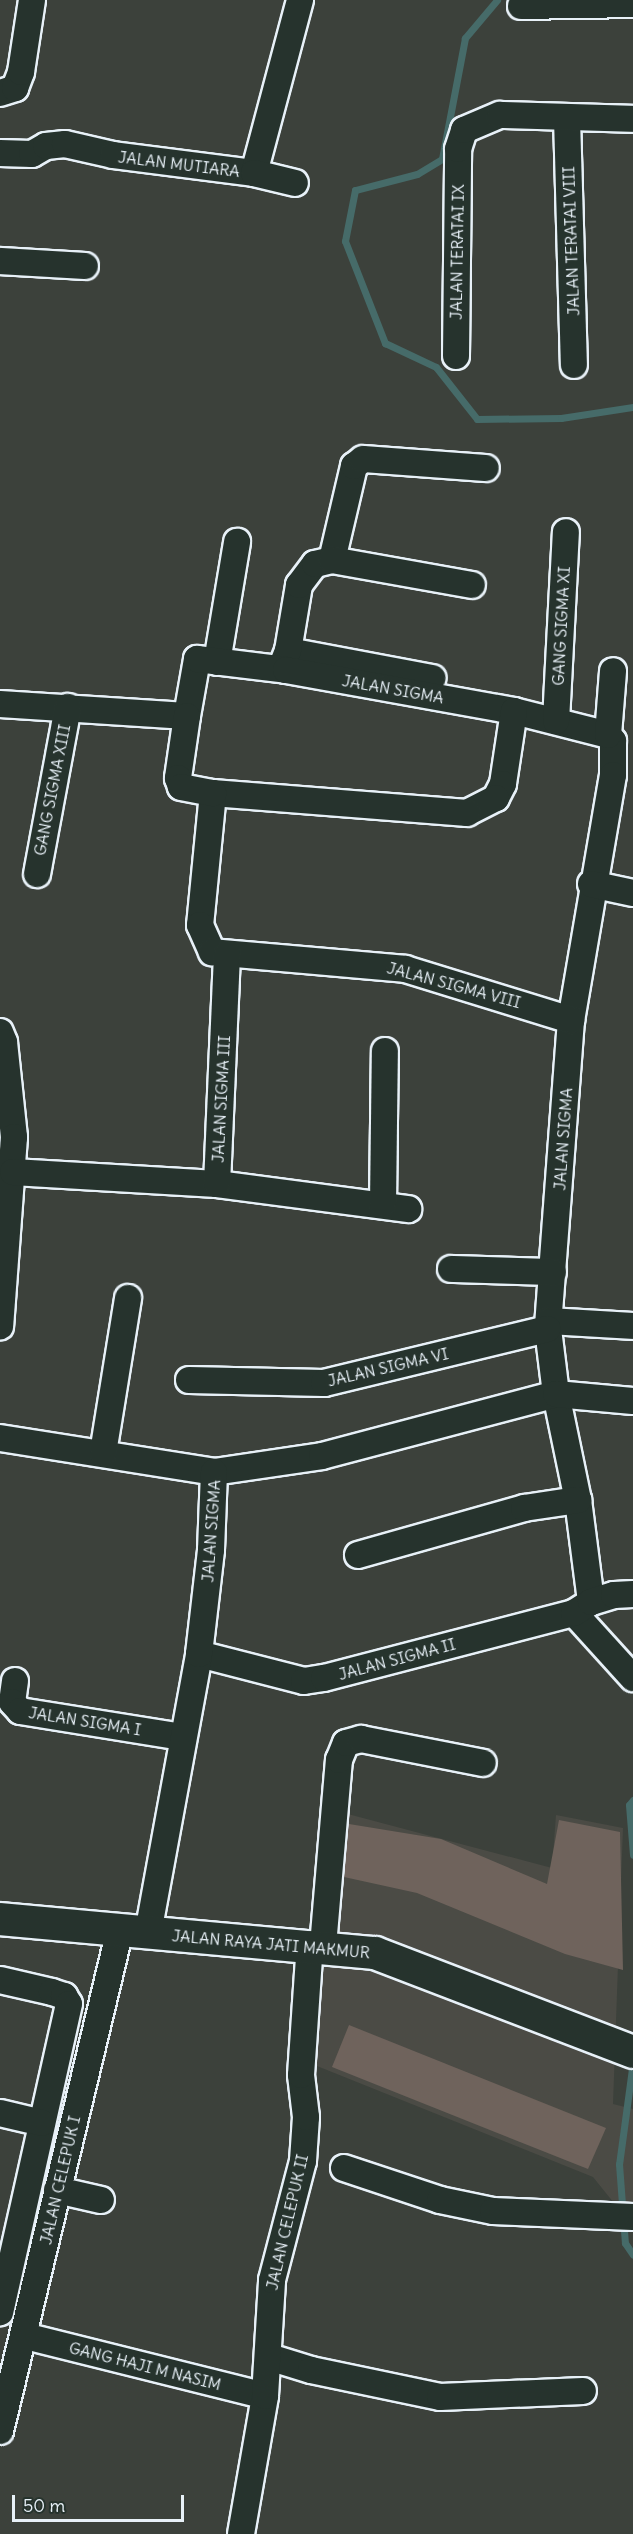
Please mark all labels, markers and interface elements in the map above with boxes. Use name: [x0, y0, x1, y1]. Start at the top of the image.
street label: JALAN MUTIARA: [117, 147, 241, 181]
street label: JALAN TERATAI VIII: [559, 166, 583, 316]
street label: JALAN TERATAI IX: [446, 184, 468, 320]
street label: GANG SIGMA XI: [548, 566, 574, 686]
street label: JALAN SIGMA: [341, 671, 445, 707]
street label: GANG SIGMA XIII: [30, 723, 74, 857]
street label: JALAN SIGMA VIII: [385, 958, 523, 1012]
street label: JALAN SIGMA III: [208, 1035, 234, 1163]
street label: JALAN SIGMA: [550, 1087, 576, 1191]
street label: JALAN SIGMA VI: [326, 1344, 450, 1390]
street label: JALAN SIGMA: [198, 1479, 224, 1583]
street label: JALAN SIGMA II: [336, 1634, 458, 1684]
street label: JALAN SIGMA I: [27, 1703, 143, 1739]
street label: JALAN RAYA JATI MAKMUR: [171, 1926, 371, 1962]
street label: JALAN CELEPUK I: [36, 2114, 84, 2246]
street label: JALAN CELEPUK II: [262, 2152, 312, 2292]
street label: GANG HAJI M NASIM: [67, 2338, 223, 2394]
scale bar: [15, 2483, 188, 2521]
text: 50 m: [23, 2494, 65, 2517]

